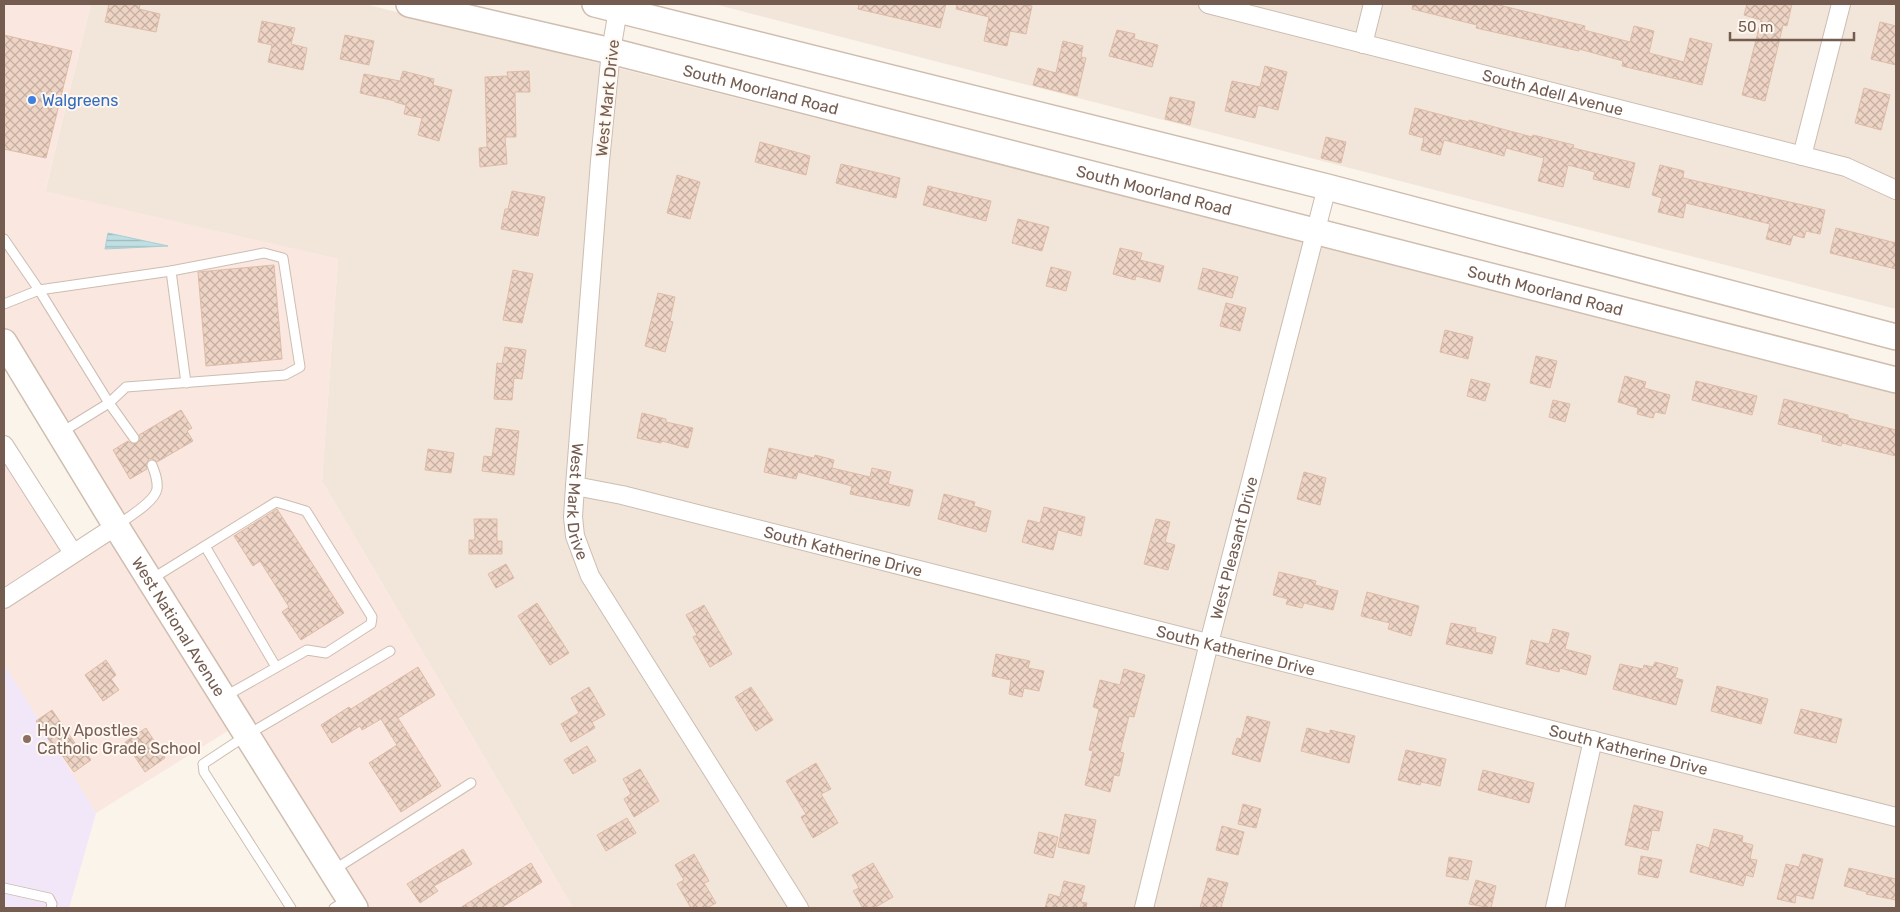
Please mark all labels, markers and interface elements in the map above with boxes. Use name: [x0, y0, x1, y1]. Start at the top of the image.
scale bar: [1730, 10, 1854, 42]
text: 50 m: [1738, 18, 1773, 36]
street label: West Mark Drive: [592, 38, 623, 158]
street label: South Moorland Road: [681, 61, 840, 119]
street label: South Adell Avenue: [1480, 65, 1625, 120]
place label: Walgreens: [42, 91, 118, 110]
marker: Walgreens: [26, 94, 38, 106]
street label: South Moorland Road: [1074, 162, 1234, 220]
street label: South Moorland Road: [1466, 262, 1625, 320]
street label: West Mark Drive: [563, 442, 592, 563]
street label: West Pleasant Drive: [1206, 474, 1262, 622]
street label: South Katherine Drive: [762, 522, 924, 581]
street label: West National Avenue: [128, 554, 229, 700]
street label: South Katherine Drive: [1154, 621, 1317, 680]
place label: Holy Apostles Catholic Grade School: [37, 721, 201, 758]
street label: South Katherine Drive: [1547, 721, 1710, 779]
marker: Holy Apostles Catholic Grade School: [21, 733, 33, 745]

